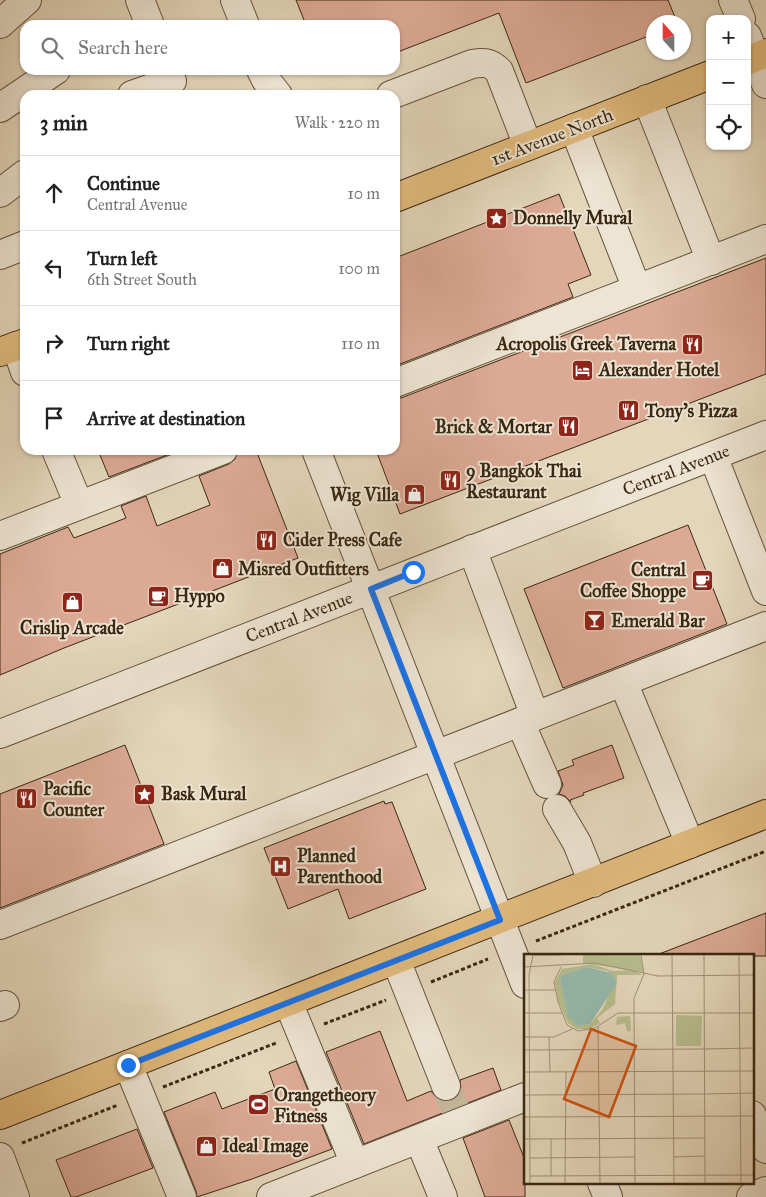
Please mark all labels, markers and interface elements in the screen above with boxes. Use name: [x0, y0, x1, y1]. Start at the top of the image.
north arrow: [646, 15, 691, 60]
map controls: [706, 15, 751, 150]
button: +: [706, 15, 751, 60]
search box: [20, 20, 400, 75]
icon: search: [38, 34, 66, 62]
text: Search here: [78, 36, 168, 59]
button: −: [706, 60, 751, 105]
street label: 1st Avenue North: [488, 104, 616, 170]
button: locate: [706, 105, 751, 150]
text: 3 min: [40, 110, 88, 136]
text: Walk · 220 m: [295, 113, 380, 132]
text: Continue: [87, 172, 160, 195]
icon: ahead: [40, 179, 68, 207]
text: 10 m: [348, 184, 380, 203]
text: Central Avenue: [87, 195, 187, 214]
place icon: Donnelly Mural: [485, 206, 509, 230]
place label: Donnelly Mural: [513, 207, 633, 230]
text: Turn left: [87, 247, 157, 270]
icon: left: [40, 254, 68, 282]
text: 100 m: [338, 259, 380, 278]
text: 6th Street South: [87, 270, 197, 289]
icon: right: [40, 329, 68, 357]
text: Turn right: [87, 332, 170, 355]
restaurant icon: Acropolis Greek Taverna: [680, 332, 704, 356]
place label: Acropolis Greek Taverna: [495, 333, 676, 356]
text: 110 m: [341, 334, 380, 353]
hotel icon: Alexander Hotel: [571, 358, 595, 382]
place label: Alexander Hotel: [598, 359, 720, 381]
restaurant icon: Tony's Pizza: [617, 399, 641, 423]
place label: Tony's Pizza: [644, 400, 738, 423]
icon: arrive: [40, 404, 68, 432]
text: Arrive at destination: [87, 407, 245, 430]
restaurant icon: Brick & Mortar: [556, 415, 580, 439]
place label: Brick & Mortar: [435, 416, 553, 438]
street label: Central Avenue: [619, 439, 733, 501]
place label: 9 Bangkok Thai Restaurant: [466, 460, 583, 503]
restaurant icon: 9 Bangkok Thai Restaurant: [438, 469, 462, 493]
shop icon: Wig Villa: [403, 483, 427, 507]
place label: Wig Villa: [330, 484, 399, 507]
restaurant icon: Cider Press Cafe: [255, 528, 279, 552]
place label: Cider Press Cafe: [283, 529, 402, 551]
shop icon: Misred Outfitters: [210, 557, 234, 581]
place label: Misred Outfitters: [238, 558, 369, 580]
place label: Central Coffee Shoppe: [580, 559, 687, 603]
route start: [402, 561, 425, 584]
cafe icon: Central Coffee Shoppe: [690, 568, 714, 592]
cafe icon: Hyppo: [146, 584, 170, 608]
place label: Hyppo: [174, 585, 225, 608]
street label: Central Avenue: [242, 586, 356, 648]
shop icon: Crislip Arcade: [60, 591, 84, 615]
bar icon: Emerald Bar: [583, 609, 607, 633]
place label: Emerald Bar: [611, 610, 706, 632]
place label: Crislip Arcade: [20, 617, 124, 640]
place label: Pacific Counter: [43, 778, 106, 821]
place icon: Bask Mural: [133, 782, 157, 806]
place label: Bask Mural: [161, 783, 248, 805]
restaurant icon: Pacific Counter: [15, 787, 39, 811]
place label: Planned Parenthood: [297, 845, 383, 888]
hospital icon: Planned Parenthood: [269, 854, 293, 878]
inset map: [524, 954, 754, 1184]
route end: [117, 1054, 140, 1077]
place label: Orangetheory Fitness: [274, 1084, 377, 1127]
sports icon: Orangetheory Fitness: [246, 1093, 270, 1117]
shop icon: Ideal Image: [194, 1134, 218, 1158]
place label: Ideal Image: [222, 1135, 309, 1158]

